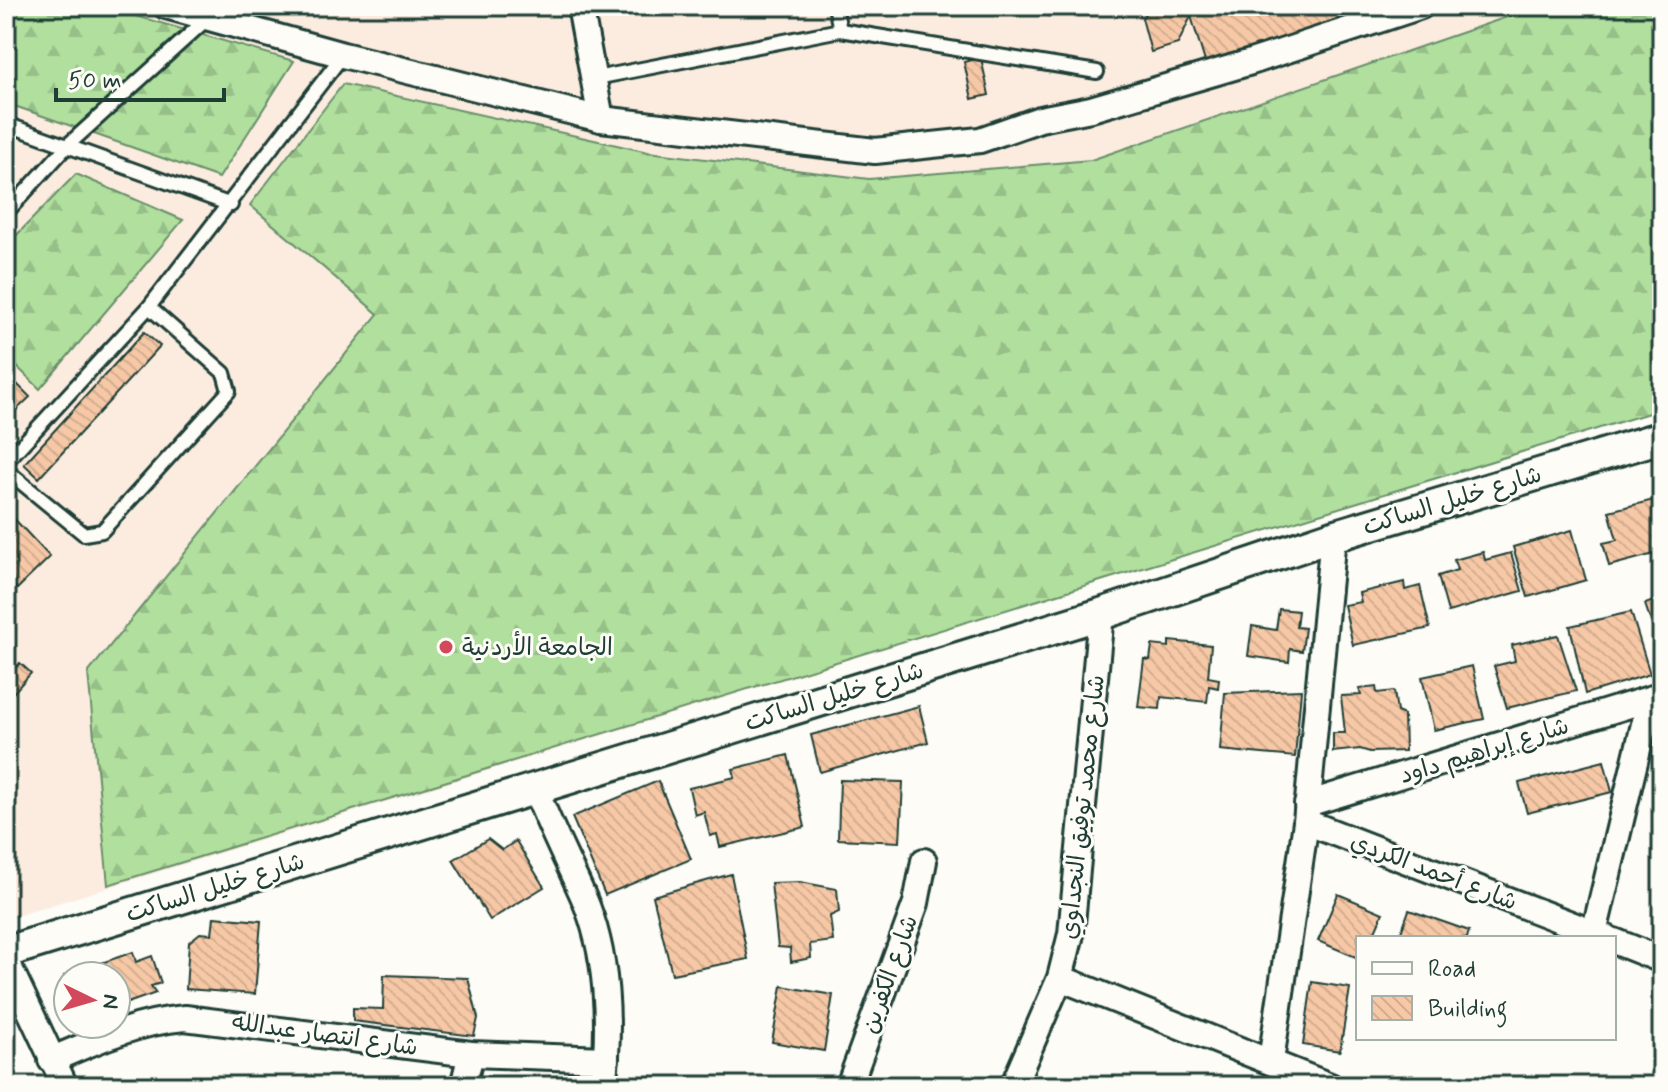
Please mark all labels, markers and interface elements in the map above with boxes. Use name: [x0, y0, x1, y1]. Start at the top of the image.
scale bar: [56, 52, 224, 102]
text: 50 m: [68, 66, 122, 97]
street label: شارع خليل الساكت: [1359, 460, 1546, 543]
place label: الجامعة الأردنية: [462, 630, 613, 664]
marker: الجامعة الأردنية: [437, 638, 455, 656]
street label: شارع خليل الساكت: [741, 656, 928, 739]
street label: شارع محمد توفيق النجداوي: [1054, 673, 1113, 941]
street label: شارع إبراهيم داود: [1396, 711, 1573, 793]
street label: شارع أحمد الكردي: [1346, 825, 1522, 918]
street label: شارع خليل الساكت: [122, 847, 309, 930]
street label: شارع الكفرين: [855, 911, 926, 1038]
legend: [1356, 936, 1616, 1040]
text: Road: [1428, 954, 1476, 985]
north arrow: [52, 960, 132, 1040]
text: N: [95, 993, 125, 1010]
text: Building: [1428, 994, 1508, 1028]
street label: شارع انتصار عبدالله: [230, 1007, 420, 1064]

